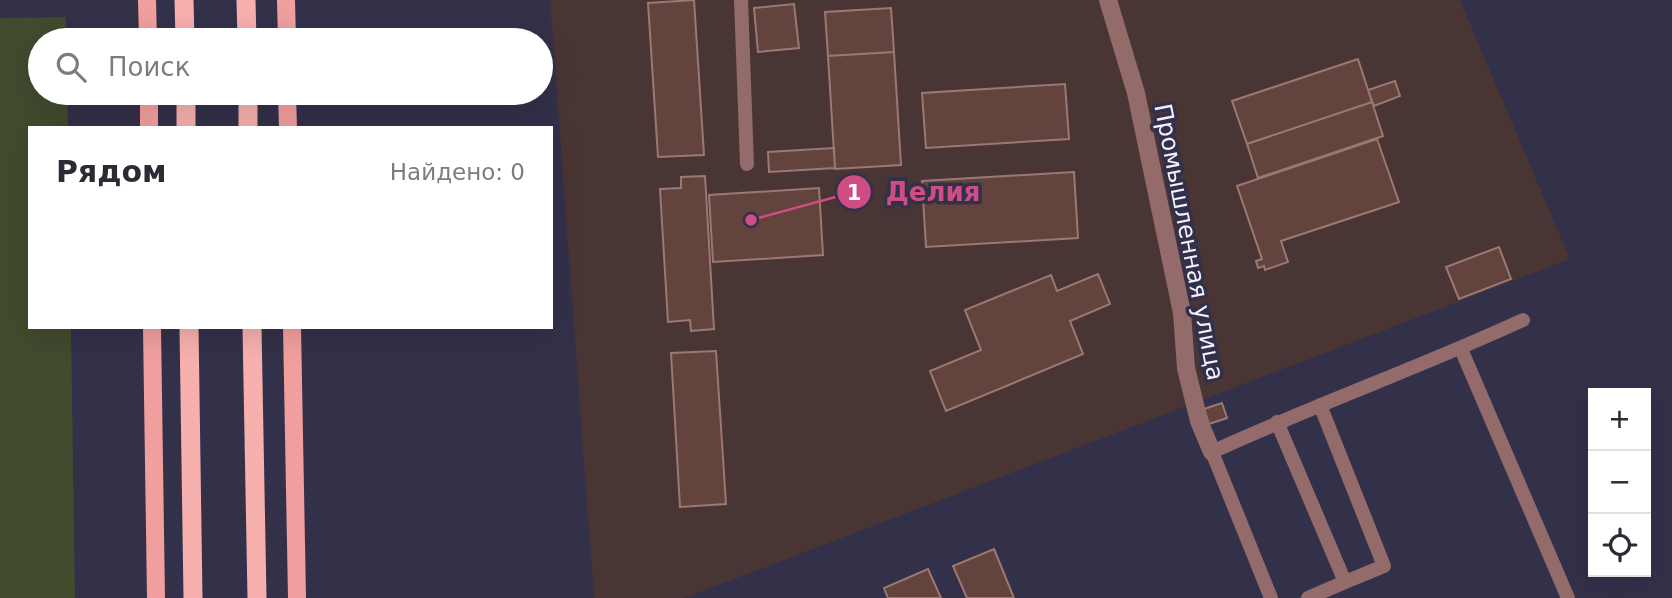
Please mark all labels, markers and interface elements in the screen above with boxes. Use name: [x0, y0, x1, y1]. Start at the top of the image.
search box: [28, 28, 553, 105]
icon: search: [52, 48, 90, 86]
text: Поиск: [108, 52, 190, 82]
street label: Промышленная улица: [1148, 101, 1230, 383]
text: Рядом: [56, 154, 167, 189]
text: Найдено: 0: [390, 159, 525, 185]
callout: Делия: [837, 169, 994, 216]
text: Делия: [886, 177, 980, 207]
text: 1: [847, 181, 861, 205]
map controls: [1588, 388, 1651, 577]
button: +: [1588, 388, 1651, 451]
button: −: [1588, 451, 1651, 514]
button: locate: [1588, 514, 1651, 577]

